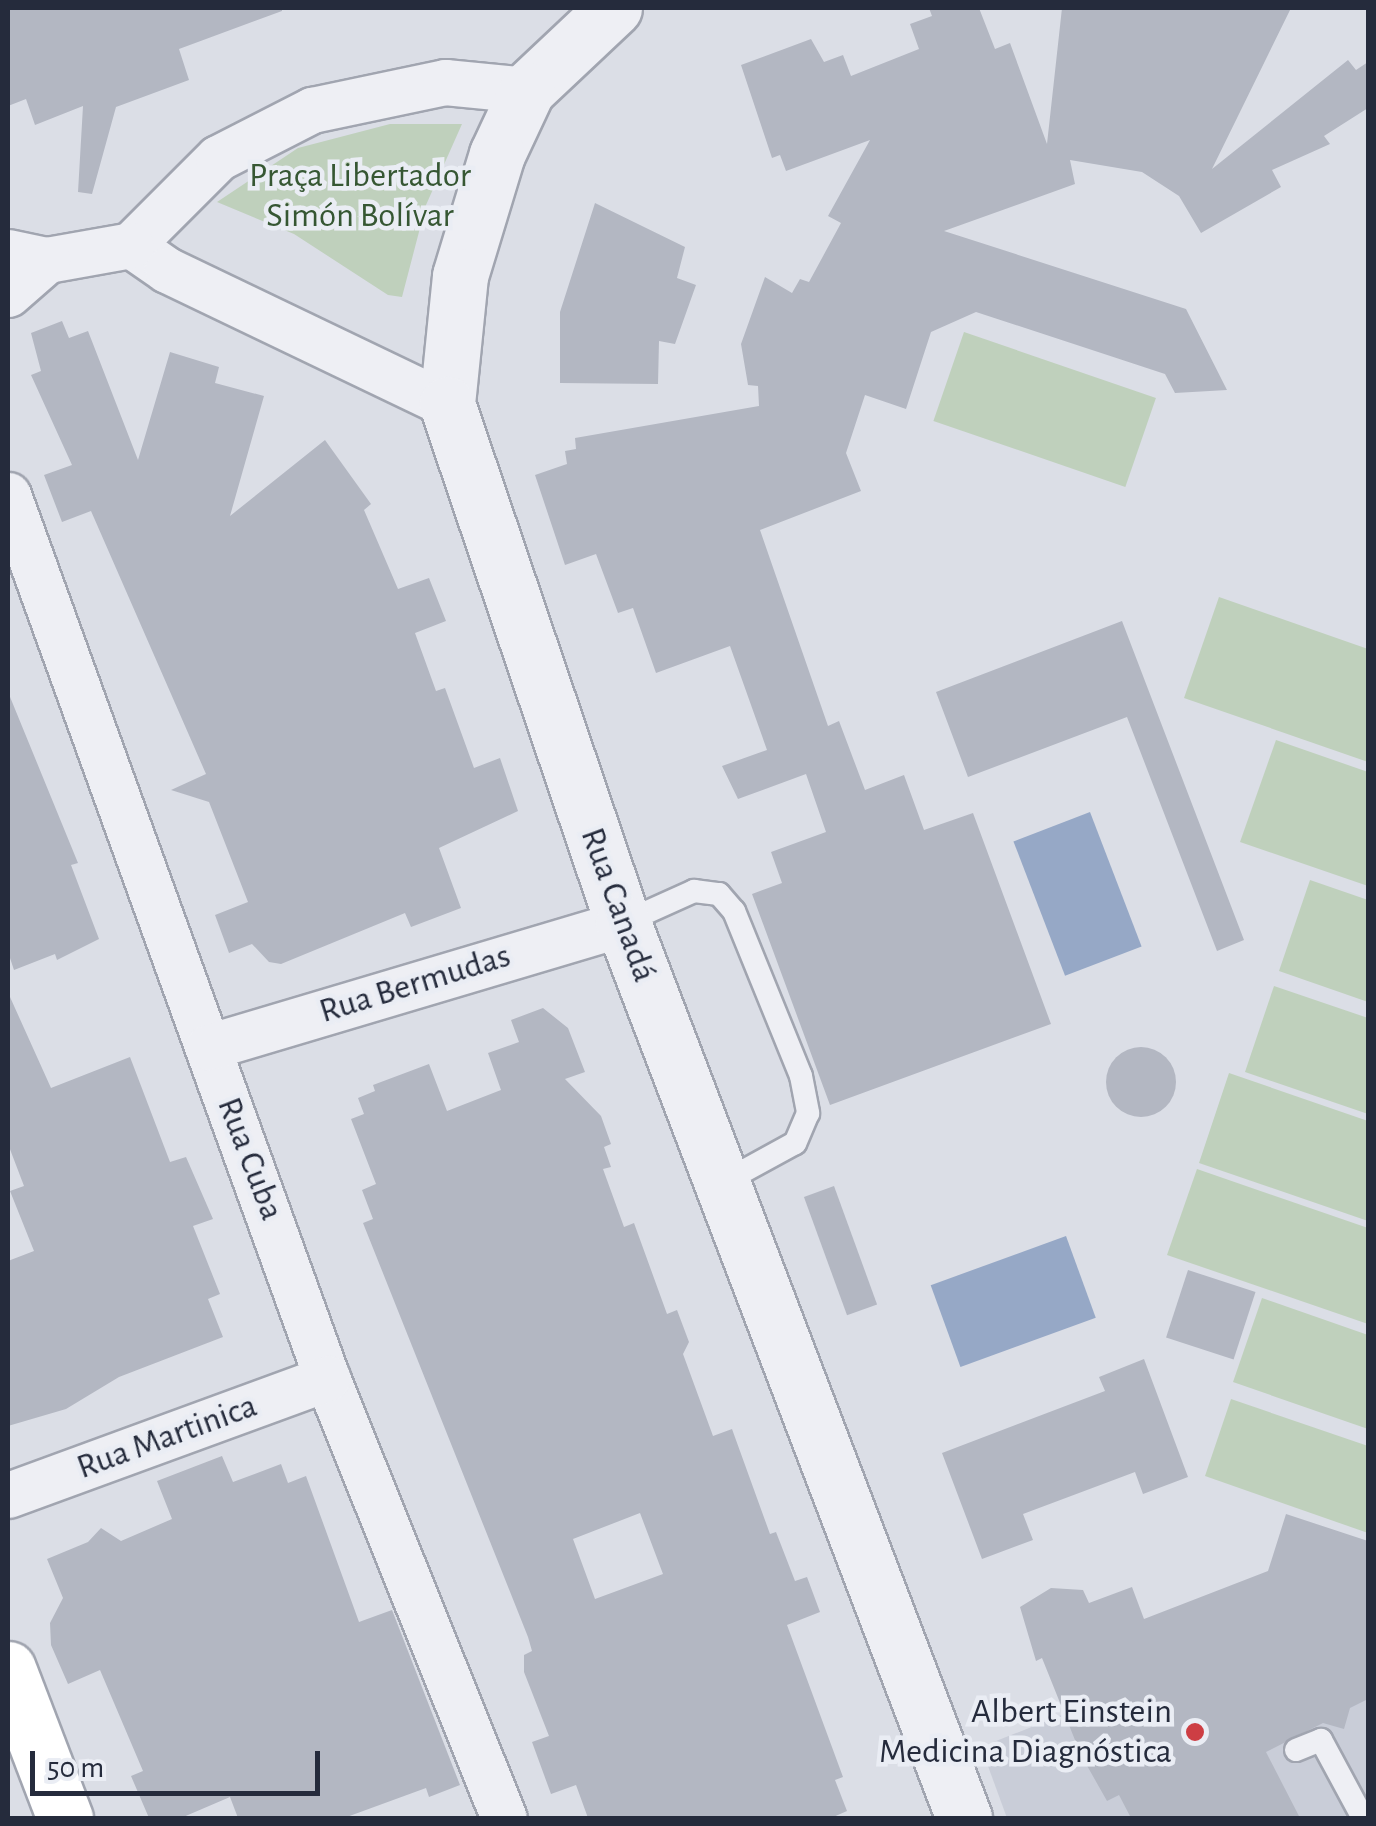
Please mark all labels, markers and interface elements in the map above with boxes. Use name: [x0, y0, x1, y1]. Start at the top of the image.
park label: Praça Libertador Simón Bolívar: [249, 155, 471, 237]
street label: Rua Canadá: [571, 822, 665, 988]
street label: Rua Bermudas: [314, 935, 516, 1033]
street label: Rua Cuba: [207, 1092, 293, 1226]
street label: Rua Martinica: [71, 1385, 263, 1489]
place label: Albert Einstein Medicina Diagnóstica: [879, 1691, 1172, 1773]
marker: Albert Einstein Medicina Diagnóstica: [1182, 1719, 1208, 1745]
scale bar: [35, 1731, 325, 1793]
text: 50 m: [47, 1753, 104, 1783]

